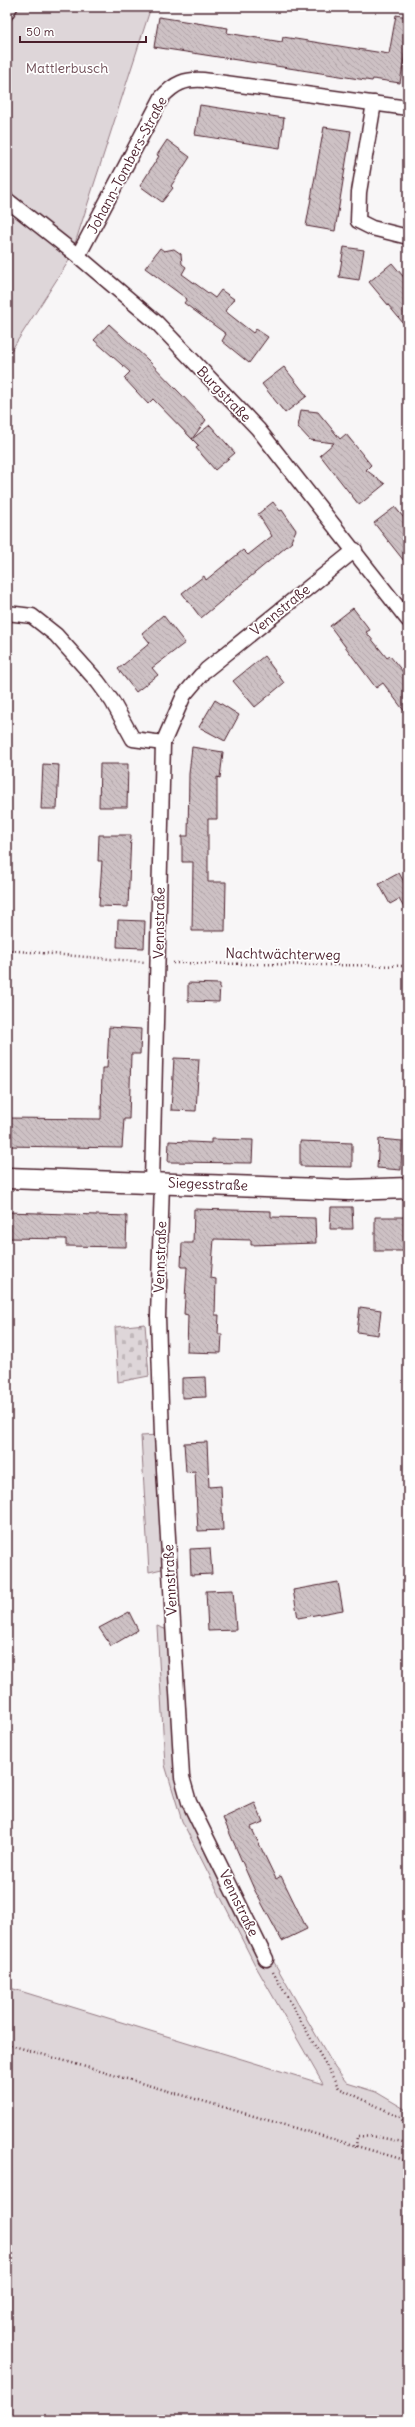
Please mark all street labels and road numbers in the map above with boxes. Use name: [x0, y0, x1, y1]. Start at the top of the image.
street label: Johann-Tombers-Straße: [83, 93, 171, 237]
street label: Burgstraße: [193, 362, 255, 426]
street label: Vennstraße: [246, 580, 314, 640]
street label: Vennstraße: [149, 887, 169, 959]
street label: Nachtwächterweg: [225, 944, 341, 964]
street label: Siegesstraße: [168, 1174, 248, 1194]
street label: Vennstraße: [150, 1221, 170, 1293]
street label: Vennstraße: [159, 1544, 181, 1616]
street label: Vennstraße: [215, 1867, 263, 1939]

